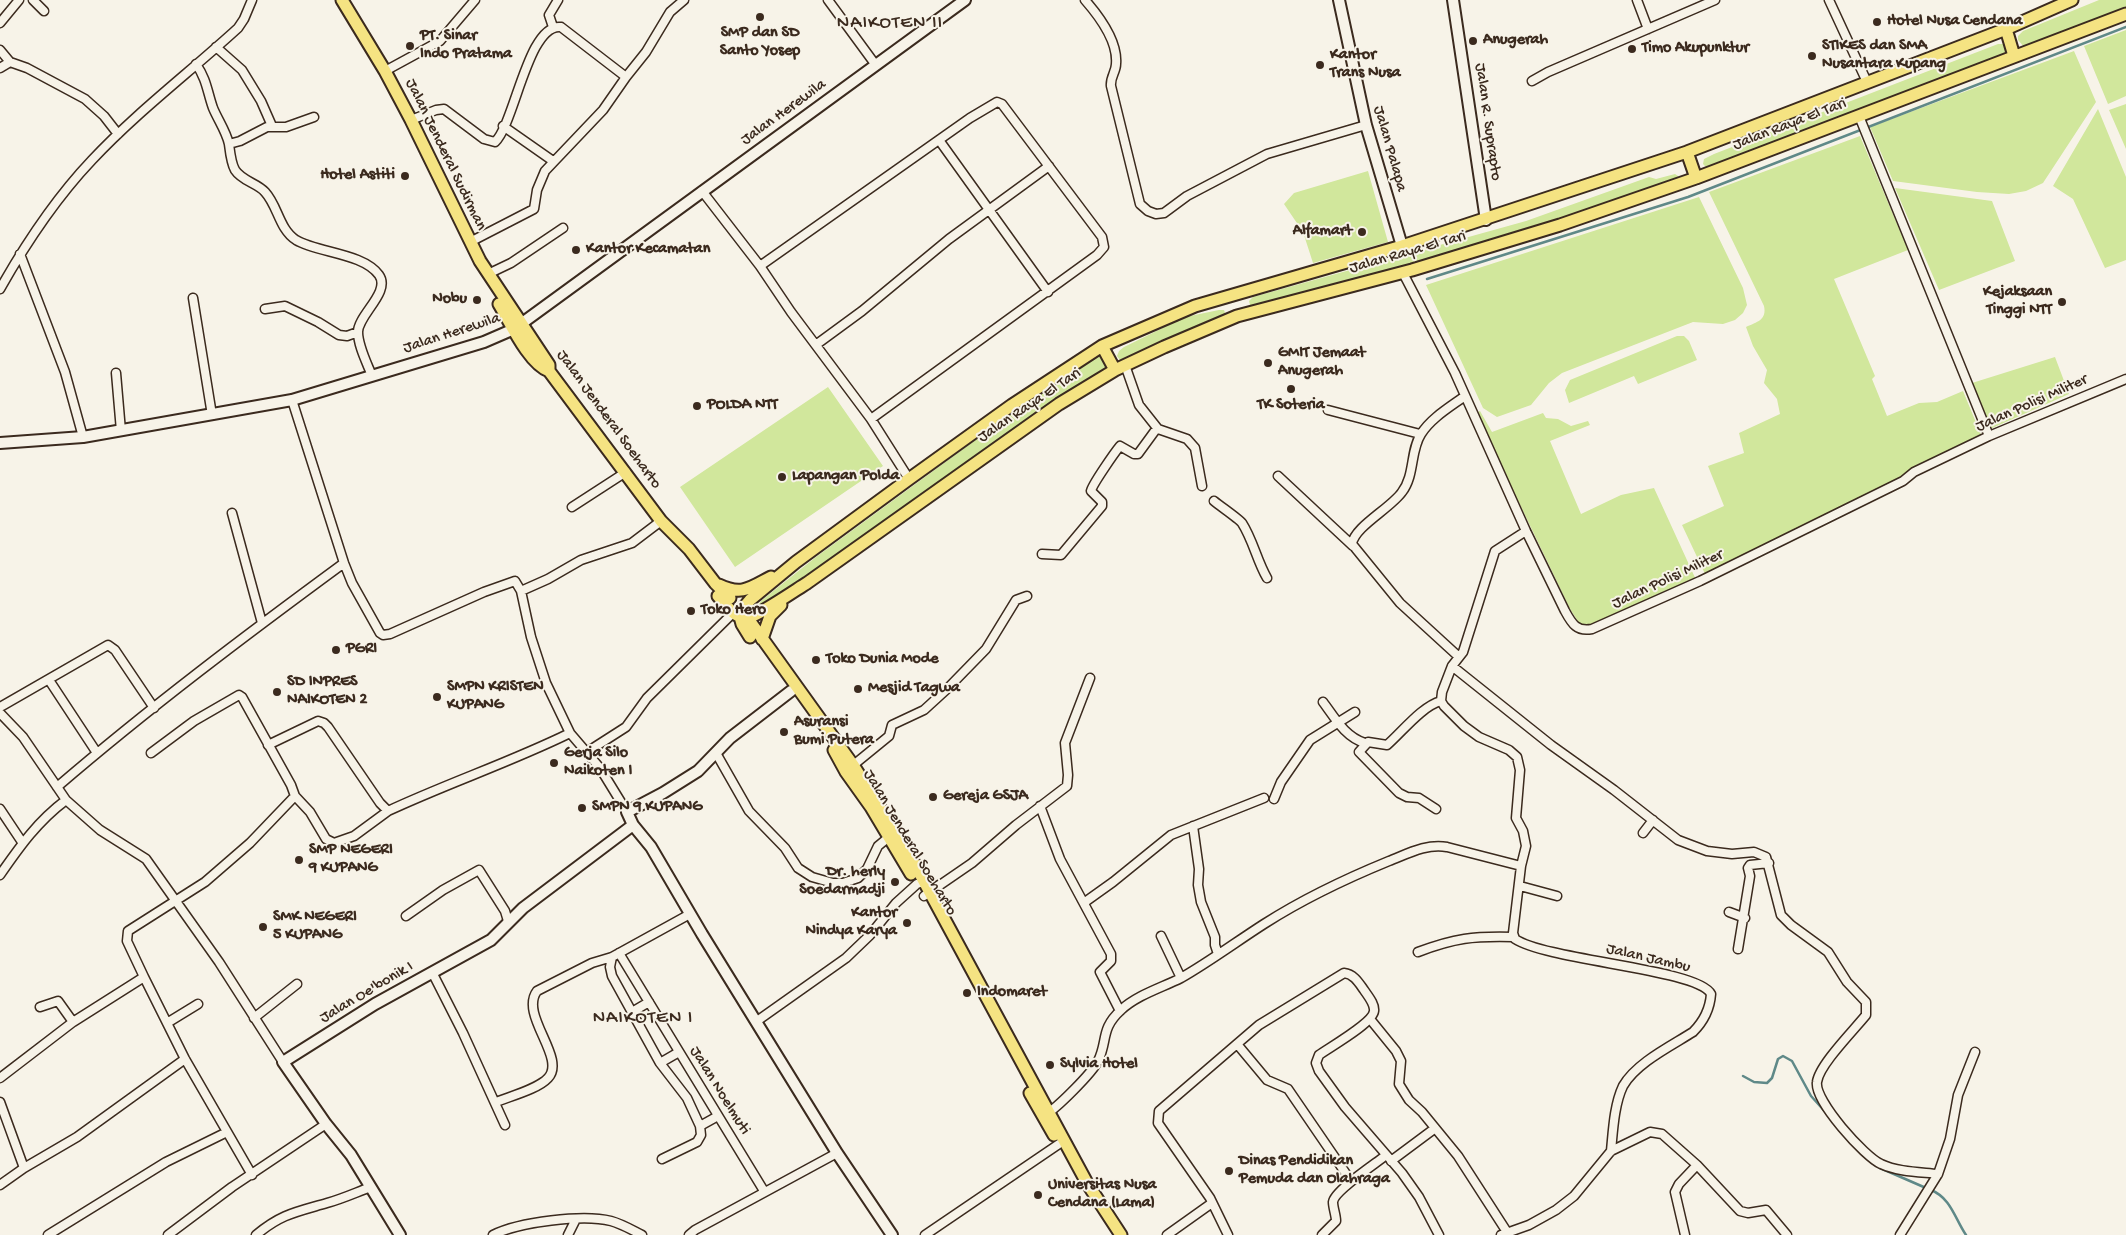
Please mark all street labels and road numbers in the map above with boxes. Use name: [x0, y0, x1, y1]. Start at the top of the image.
street label: Jalan R. Suprapto: [1469, 62, 1505, 182]
street label: Jalan Jenderal Sudirman: [400, 76, 490, 234]
street label: Jalan Herewila: [738, 76, 830, 150]
street label: Jalan Raya El Tari: [1730, 94, 1850, 156]
street label: Jalan Palapa: [1368, 104, 1410, 194]
street label: Jalan Raya El Tari: [1347, 227, 1469, 279]
street label: Jalan Herewila: [401, 309, 503, 359]
street label: Jalan Jenderal Soeharto: [551, 347, 665, 493]
street label: Jalan Raya El Tari: [975, 364, 1085, 448]
street label: Jalan Polisi Militer: [1973, 371, 2091, 437]
street label: Jalan Polisi Militer: [1609, 546, 1727, 614]
street label: Jalan Jenderal Soeharto: [858, 767, 960, 919]
street label: Jalan Jambu: [1604, 940, 1692, 978]
street label: Jalan Oe'bonik I: [317, 958, 417, 1028]
street label: Jalan Noelmuti: [684, 1043, 754, 1139]

